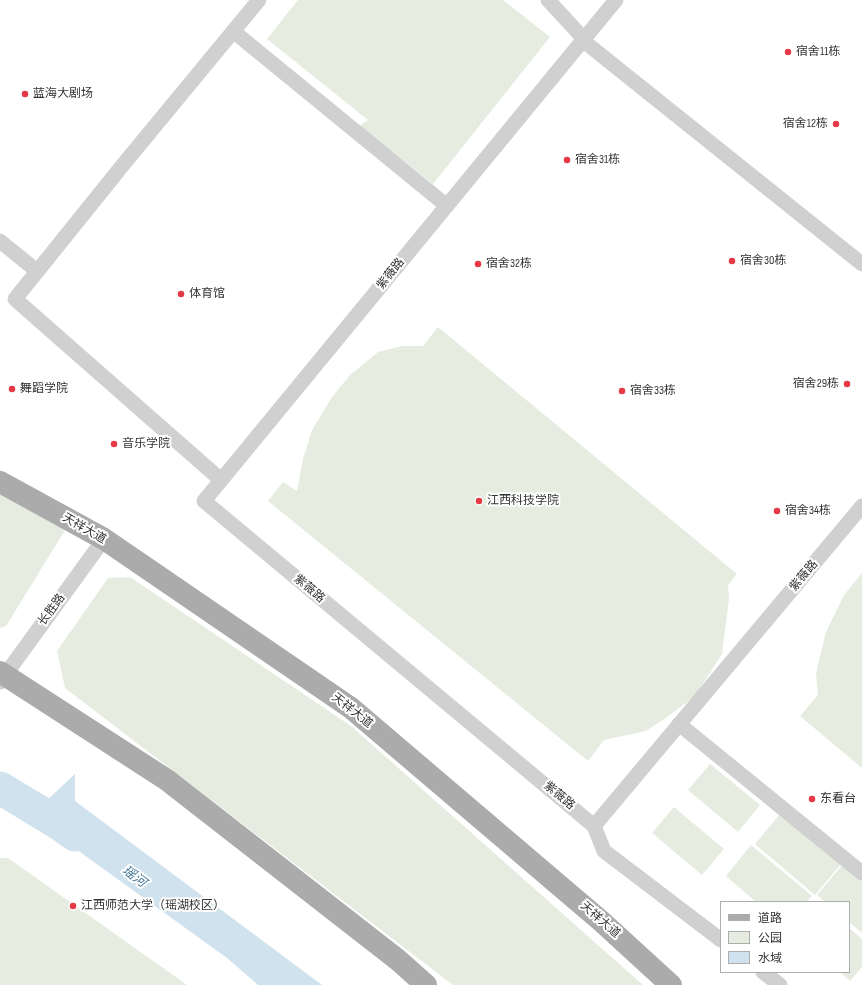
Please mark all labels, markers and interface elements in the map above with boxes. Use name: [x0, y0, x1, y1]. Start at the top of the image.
place label: 宿舍11栋: [796, 45, 840, 59]
marker: 宿舍11栋: [783, 47, 793, 57]
place label: 蓝海大剧场: [33, 87, 93, 101]
marker: 蓝海大剧场: [20, 89, 30, 99]
place label: 宿舍12栋: [783, 117, 828, 131]
marker: 宿舍12栋: [831, 119, 841, 129]
place label: 宿舍31栋: [575, 153, 620, 167]
marker: 宿舍31栋: [562, 155, 572, 165]
place label: 宿舍30栋: [740, 254, 786, 268]
street label: 紫薇路: [374, 255, 408, 293]
marker: 宿舍30栋: [727, 256, 737, 266]
place label: 宿舍32栋: [486, 257, 532, 271]
marker: 宿舍32栋: [473, 259, 483, 269]
place label: 体育馆: [189, 287, 225, 301]
marker: 体育馆: [176, 289, 186, 299]
place label: 宿舍29栋: [793, 377, 839, 391]
marker: 宿舍29栋: [842, 379, 852, 389]
place label: 舞蹈学院: [20, 382, 68, 396]
marker: 舞蹈学院: [7, 384, 17, 394]
place label: 宿舍33栋: [630, 384, 676, 398]
marker: 宿舍33栋: [617, 386, 627, 396]
place label: 音乐学院: [122, 437, 170, 451]
marker: 音乐学院: [109, 439, 119, 449]
place label: 江西科技学院: [487, 494, 559, 508]
marker: 江西科技学院: [474, 496, 484, 506]
place label: 宿舍34栋: [785, 504, 831, 518]
marker: 宿舍34栋: [772, 506, 782, 516]
street label: 天祥大道: [60, 511, 108, 547]
street label: 紫薇路: [787, 558, 821, 594]
street label: 紫薇路: [291, 572, 327, 606]
street label: 长胜路: [36, 591, 68, 629]
street label: 天祥大道: [329, 691, 375, 731]
street label: 紫薇路: [541, 779, 577, 813]
place label: 东看台: [820, 792, 856, 806]
marker: 东看台: [807, 794, 817, 804]
water label: 瑶河: [119, 863, 149, 891]
place label: 江西师范大学（瑶湖校区）: [81, 899, 225, 913]
street label: 天祥大道: [577, 899, 623, 941]
marker: 江西师范大学（瑶湖校区）: [68, 901, 78, 911]
legend: [720, 901, 850, 973]
text: 道路: [758, 911, 782, 926]
text: 公园: [758, 931, 782, 946]
text: 水域: [758, 951, 782, 966]

